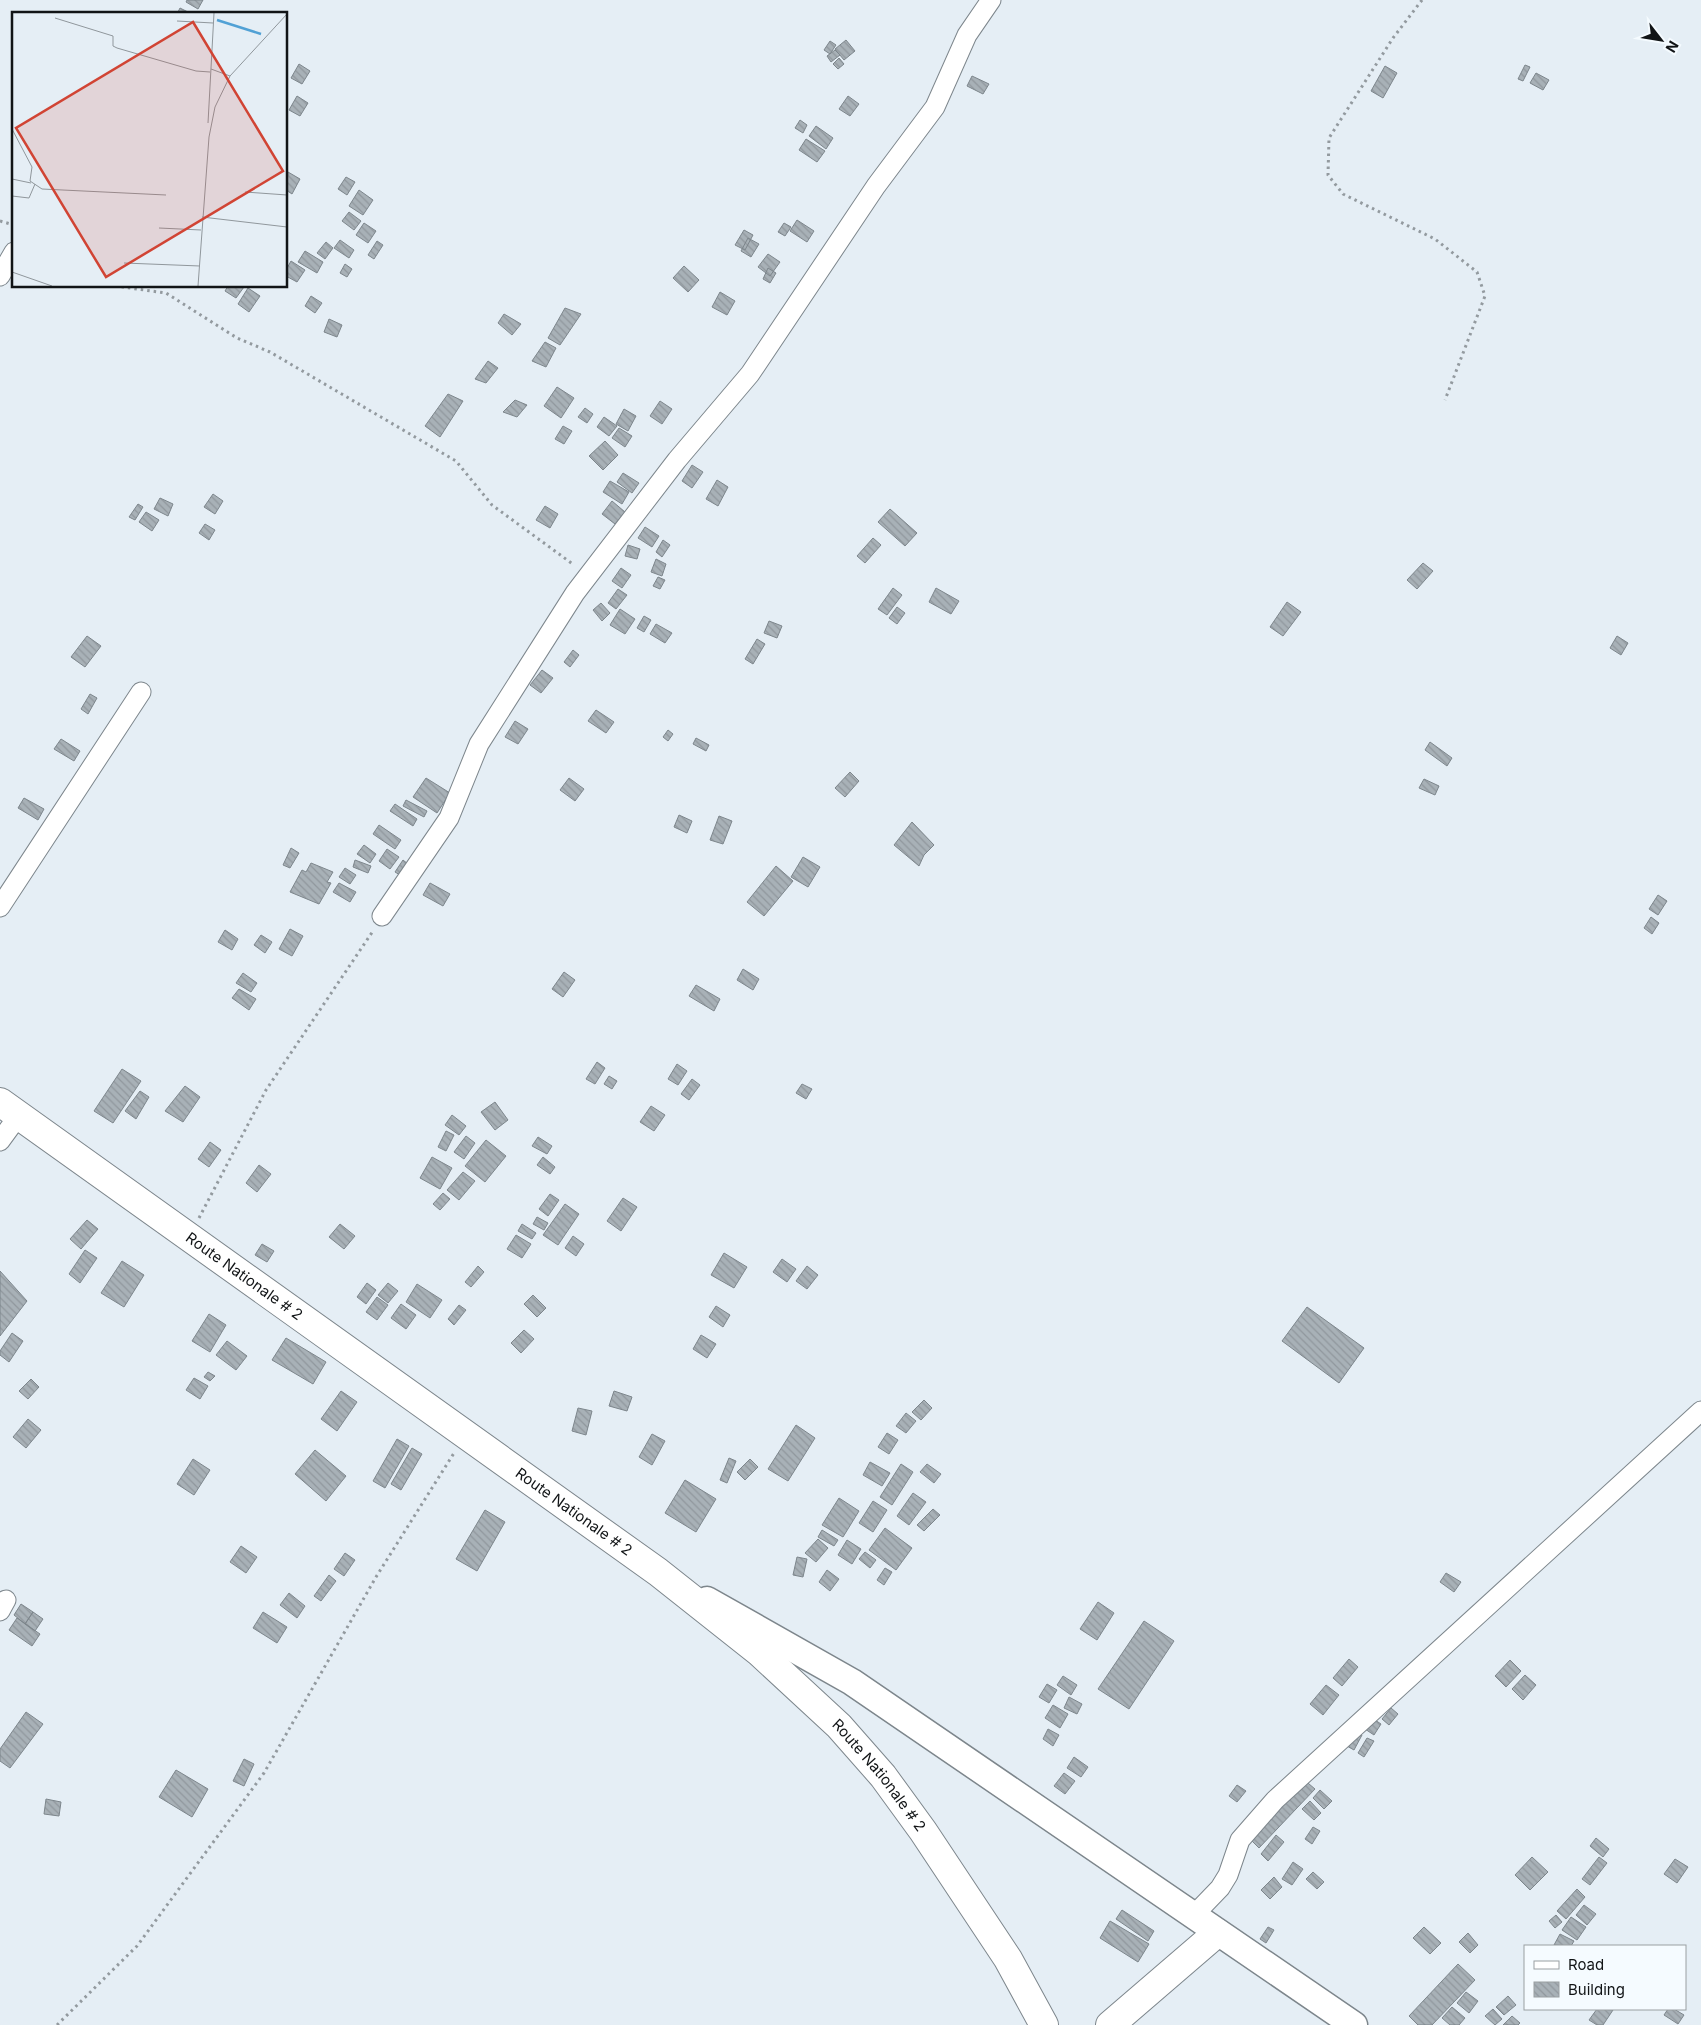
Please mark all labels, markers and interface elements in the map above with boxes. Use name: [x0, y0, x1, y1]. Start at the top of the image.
inset map: [12, 12, 288, 288]
north arrow: [1636, 15, 1686, 65]
text: N: [1663, 38, 1683, 56]
street label: Route Nationale # 2: [182, 1228, 307, 1324]
street label: Route Nationale # 2: [512, 1463, 636, 1560]
street label: Route Nationale # 2: [828, 1715, 930, 1835]
legend: [1524, 1945, 1686, 2010]
text: Road: [1568, 1955, 1604, 1974]
text: Building: [1568, 1980, 1625, 1999]

